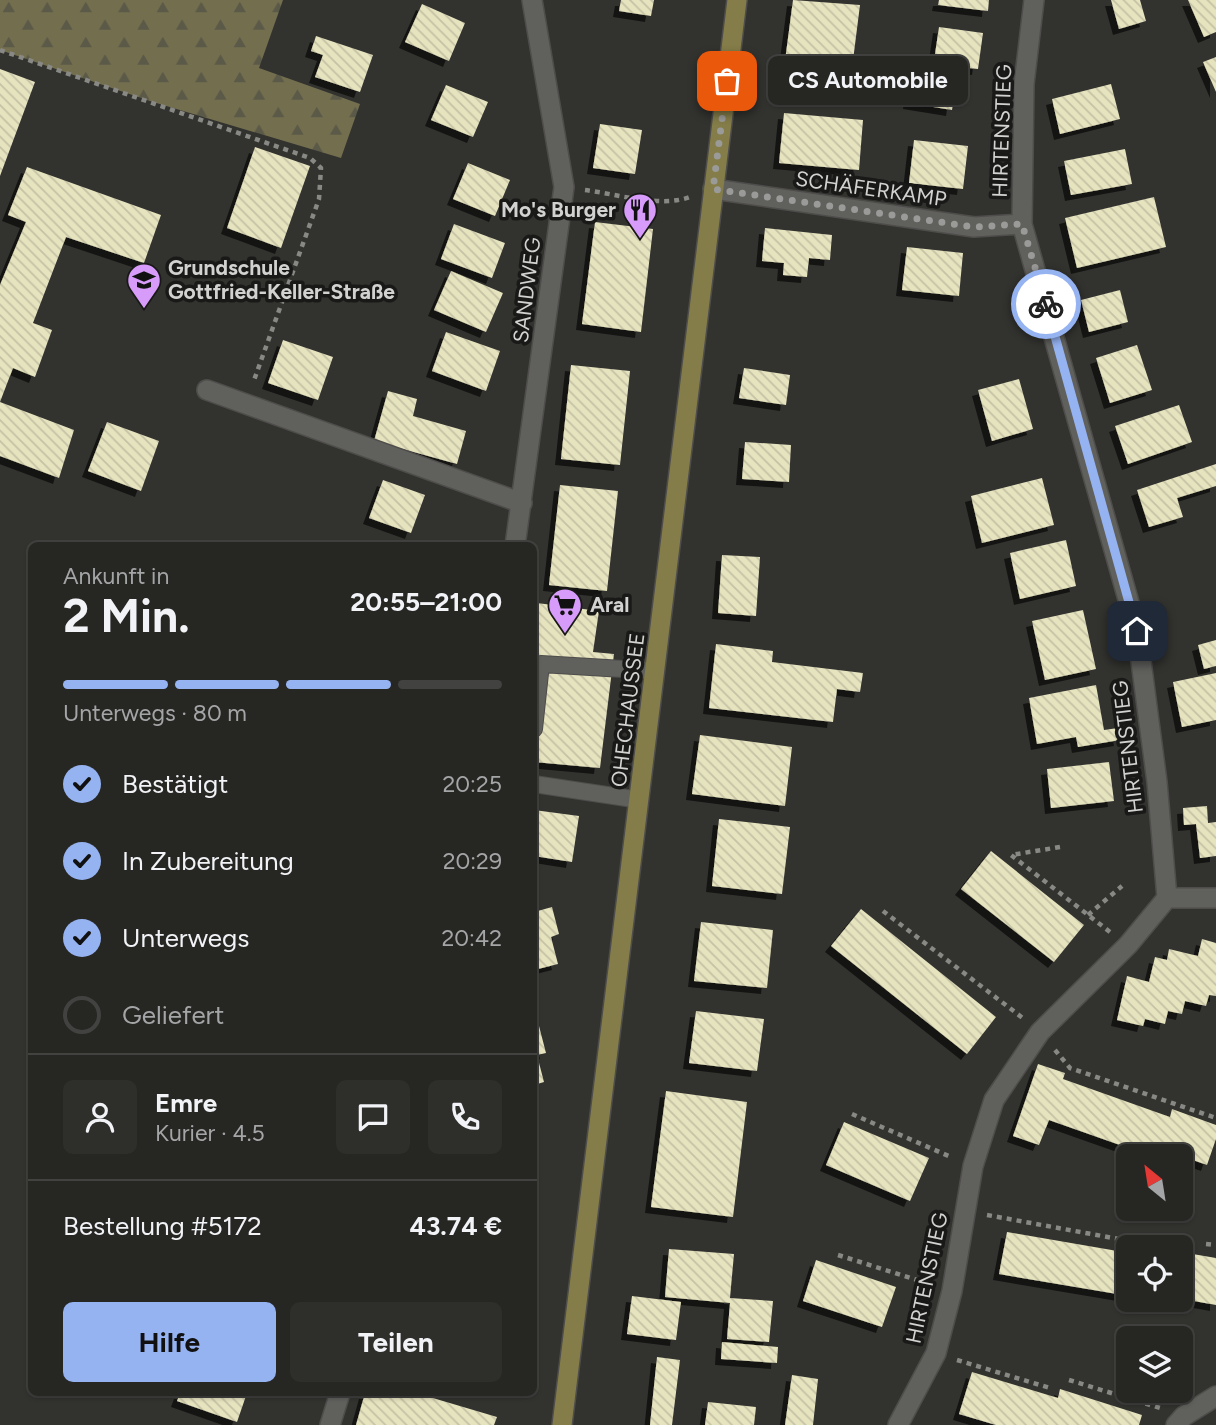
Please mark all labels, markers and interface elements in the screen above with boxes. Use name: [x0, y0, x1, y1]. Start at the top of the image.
pin: [697, 51, 757, 111]
callout: CS Automobile: [769, 56, 968, 106]
icon: bag: [708, 62, 746, 100]
street label: HIRTENSTIEG: [987, 64, 1016, 198]
text: CS Automobile: [788, 66, 948, 94]
street label: SCHÄFERKAMP: [794, 166, 948, 211]
restaurant icon: Mo's Burger: [621, 191, 659, 240]
place label: Mo's Burger: [501, 197, 616, 222]
street label: SANDWEG: [508, 236, 545, 344]
place label: Grundschule Gottfried-Keller-Straße: [168, 255, 395, 304]
school or university icon: Grundschule Gottfried-Keller-Straße: [125, 261, 163, 310]
courier: [1011, 269, 1081, 339]
icon: bike: [1027, 285, 1065, 323]
text: Ankunft in: [63, 562, 169, 590]
text: 20:55–21:00: [350, 586, 502, 618]
supermarket icon: Aral: [546, 586, 584, 635]
text: 2 Min.: [63, 588, 190, 644]
place label: Aral: [590, 592, 629, 617]
pin: [1107, 601, 1167, 661]
icon: home: [1118, 612, 1156, 650]
street label: OHECHAUSSEE: [606, 631, 649, 788]
street label: HIRTENSTIEG: [1107, 679, 1148, 815]
text: Unterwegs · 80 m: [63, 699, 247, 727]
icon: check: [63, 765, 101, 803]
text: Bestätigt: [122, 768, 228, 800]
text: 20:25: [442, 770, 502, 798]
icon: check: [63, 842, 101, 880]
text: In Zubereitung: [122, 845, 294, 877]
text: 20:29: [443, 847, 502, 875]
icon: check: [63, 919, 101, 957]
text: Unterwegs: [122, 922, 249, 954]
text: 20:42: [441, 924, 502, 952]
text: Geliefert: [122, 999, 224, 1031]
button: person: [63, 1080, 137, 1154]
button: chat: [336, 1080, 410, 1154]
button: phone: [428, 1080, 502, 1154]
text: Emre: [155, 1087, 217, 1119]
text: Kurier · 4.5: [155, 1119, 265, 1147]
north arrow: [1116, 1144, 1194, 1222]
map controls: [1116, 1144, 1193, 1403]
text: Bestellung #5172: [63, 1210, 262, 1242]
text: 43.74 €: [409, 1210, 502, 1242]
street label: HIRTENSTIEG: [900, 1210, 953, 1346]
button: locate: [1116, 1235, 1193, 1312]
button: Hilfe: [63, 1302, 276, 1382]
button: Teilen: [290, 1302, 502, 1382]
button: layers: [1116, 1326, 1193, 1403]

